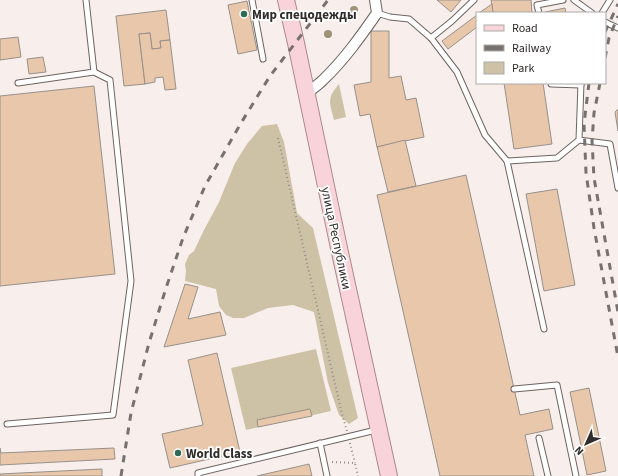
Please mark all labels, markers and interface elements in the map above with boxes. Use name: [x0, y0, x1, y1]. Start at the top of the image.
place label: Мир спецодежды: [252, 6, 357, 24]
marker: Мир спецодежды: [239, 9, 249, 19]
legend: [476, 12, 606, 84]
text: Road: [512, 20, 538, 37]
text: Railway: [512, 40, 551, 57]
text: Park: [512, 60, 534, 77]
street label: улица Республики: [316, 185, 356, 291]
north arrow: [566, 424, 606, 464]
text: N: [571, 443, 587, 459]
place label: World Class: [186, 445, 253, 463]
marker: World Class: [173, 448, 183, 458]

